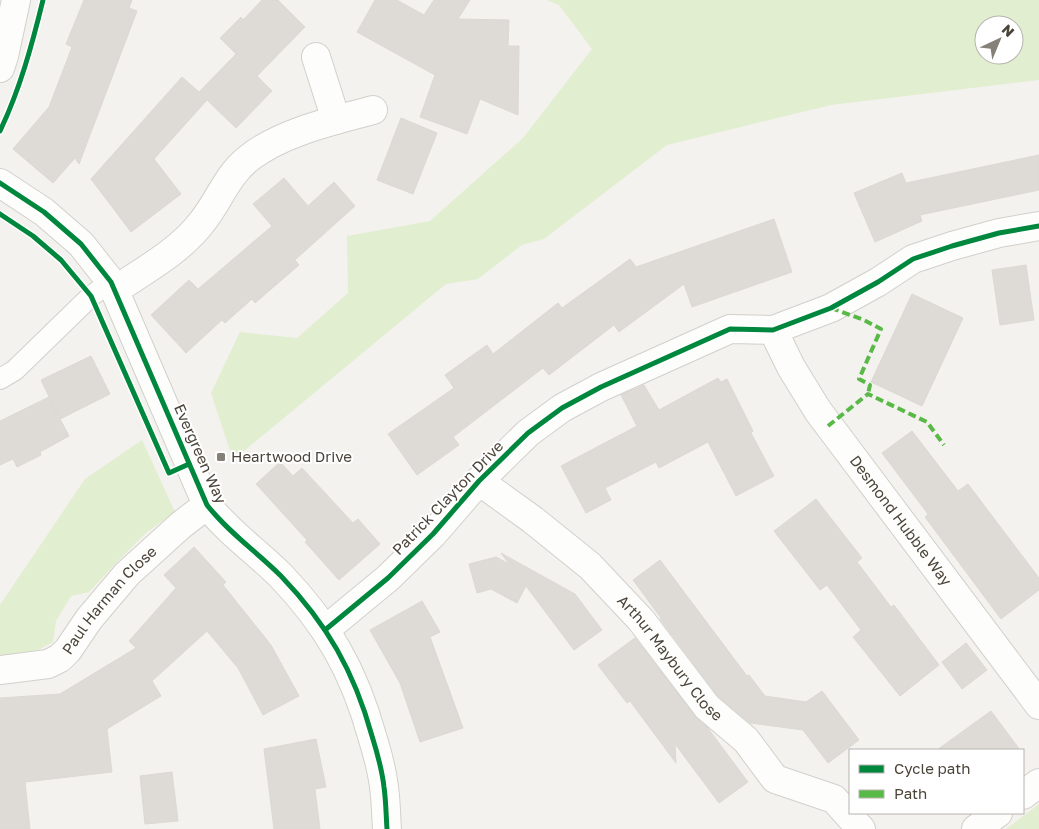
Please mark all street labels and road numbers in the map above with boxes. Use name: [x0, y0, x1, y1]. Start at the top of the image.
street label: Evergreen Way: [171, 401, 231, 507]
street label: Patrick Clayton Drive: [388, 436, 507, 558]
street label: Desmond Hubble Way: [847, 451, 956, 589]
street label: Paul Harman Close: [58, 542, 160, 657]
street label: Arthur Maybury Close: [614, 591, 727, 724]

